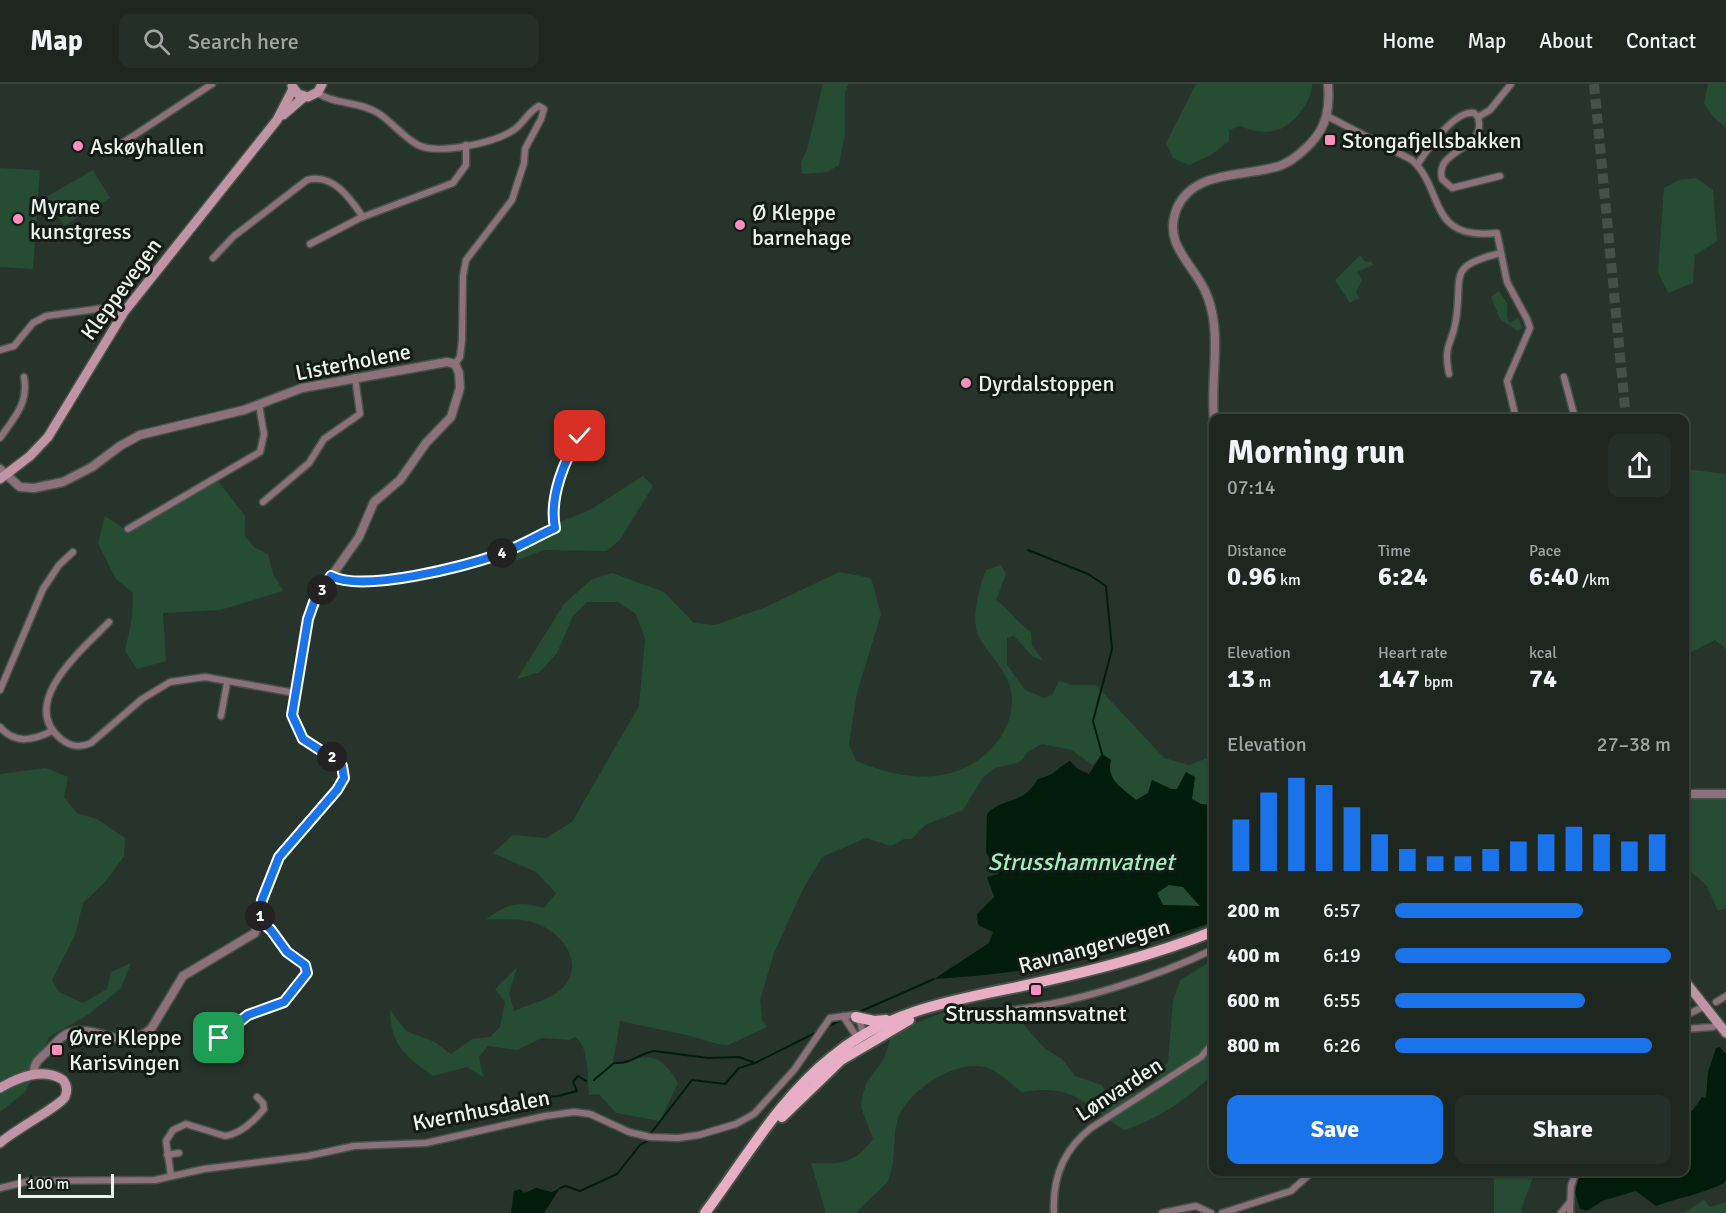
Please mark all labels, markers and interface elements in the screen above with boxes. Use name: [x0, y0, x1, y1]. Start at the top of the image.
search box: [119, 14, 539, 68]
text: Map: [30, 24, 83, 58]
icon: search: [140, 25, 173, 58]
text: Search here: [188, 28, 299, 55]
text: Home: [1382, 28, 1435, 54]
text: Map: [1468, 28, 1506, 54]
text: About: [1539, 28, 1593, 54]
text: Contact: [1626, 28, 1696, 54]
place label: Stongafjellsbakken: [1342, 127, 1522, 154]
place label: Askøyhallen: [90, 133, 204, 160]
marker: Stongafjellsbakken: [1323, 133, 1337, 147]
marker: Askøyhallen: [71, 139, 85, 153]
place label: Myrane kunstgress: [30, 193, 131, 245]
place label: Ø Kleppe barnehage: [752, 199, 852, 251]
marker: Myrane kunstgress: [11, 212, 25, 226]
marker: Ø Kleppe barnehage: [733, 218, 747, 232]
street label: Kleppevegen: [75, 233, 167, 345]
street label: Listerholene: [293, 338, 413, 386]
place label: Dyrdalstoppen: [978, 370, 1115, 397]
marker: Dyrdalstoppen: [959, 376, 973, 390]
pin: [554, 410, 605, 461]
icon: check: [563, 419, 596, 452]
text: Morning run: [1227, 432, 1405, 473]
button: share: [1608, 434, 1671, 497]
text: 07:14: [1227, 475, 1276, 500]
pin: 4: [487, 538, 517, 568]
text: Distance: [1227, 541, 1287, 561]
text: Time: [1378, 541, 1411, 561]
text: Pace: [1529, 541, 1561, 561]
text: 4: [498, 543, 506, 563]
text: 0.96: [1227, 561, 1277, 593]
text: 6:24: [1378, 561, 1428, 593]
text: 6:40: [1529, 561, 1579, 593]
text: km: [1277, 570, 1301, 590]
text: /km: [1579, 570, 1610, 590]
pin: 3: [307, 575, 337, 605]
text: 3: [318, 580, 326, 600]
text: Elevation: [1227, 643, 1291, 663]
text: Heart rate: [1378, 643, 1447, 663]
text: kcal: [1529, 643, 1557, 663]
text: 13: [1227, 663, 1255, 695]
text: 147: [1378, 663, 1420, 695]
text: 74: [1529, 663, 1557, 695]
text: m: [1255, 672, 1271, 692]
text: bpm: [1420, 672, 1453, 692]
text: Elevation: [1227, 732, 1307, 757]
text: 27–38 m: [1597, 732, 1671, 757]
pin: 2: [317, 742, 347, 772]
text: 2: [328, 747, 336, 767]
water label: Strusshamnvatnet: [988, 847, 1177, 877]
text: 200 m: [1227, 898, 1280, 923]
text: 6:57: [1323, 898, 1361, 923]
pin: 1: [245, 901, 275, 931]
text: 1: [256, 906, 264, 926]
street label: Ravnangervegen: [1015, 913, 1173, 979]
text: 400 m: [1227, 943, 1280, 968]
text: 6:19: [1323, 943, 1361, 968]
marker: Strusshamnsvatnet: [1029, 983, 1043, 997]
text: 600 m: [1227, 988, 1280, 1013]
text: 6:55: [1323, 988, 1361, 1013]
place label: Strusshamnsvatnet: [946, 1000, 1127, 1027]
pin: [193, 1012, 244, 1063]
icon: arrive: [202, 1021, 235, 1054]
place label: Øvre Kleppe Karisvingen: [69, 1024, 182, 1076]
text: 800 m: [1227, 1033, 1280, 1058]
text: 6:26: [1323, 1033, 1361, 1058]
marker: Øvre Kleppe Karisvingen: [50, 1043, 64, 1057]
street label: Lønvarden: [1071, 1051, 1167, 1127]
street label: Kvernhusdalen: [410, 1083, 552, 1137]
button: Save: [1227, 1095, 1443, 1164]
button: Share: [1455, 1095, 1671, 1164]
scale bar: [18, 1171, 114, 1198]
text: 100 m: [27, 1174, 69, 1194]

